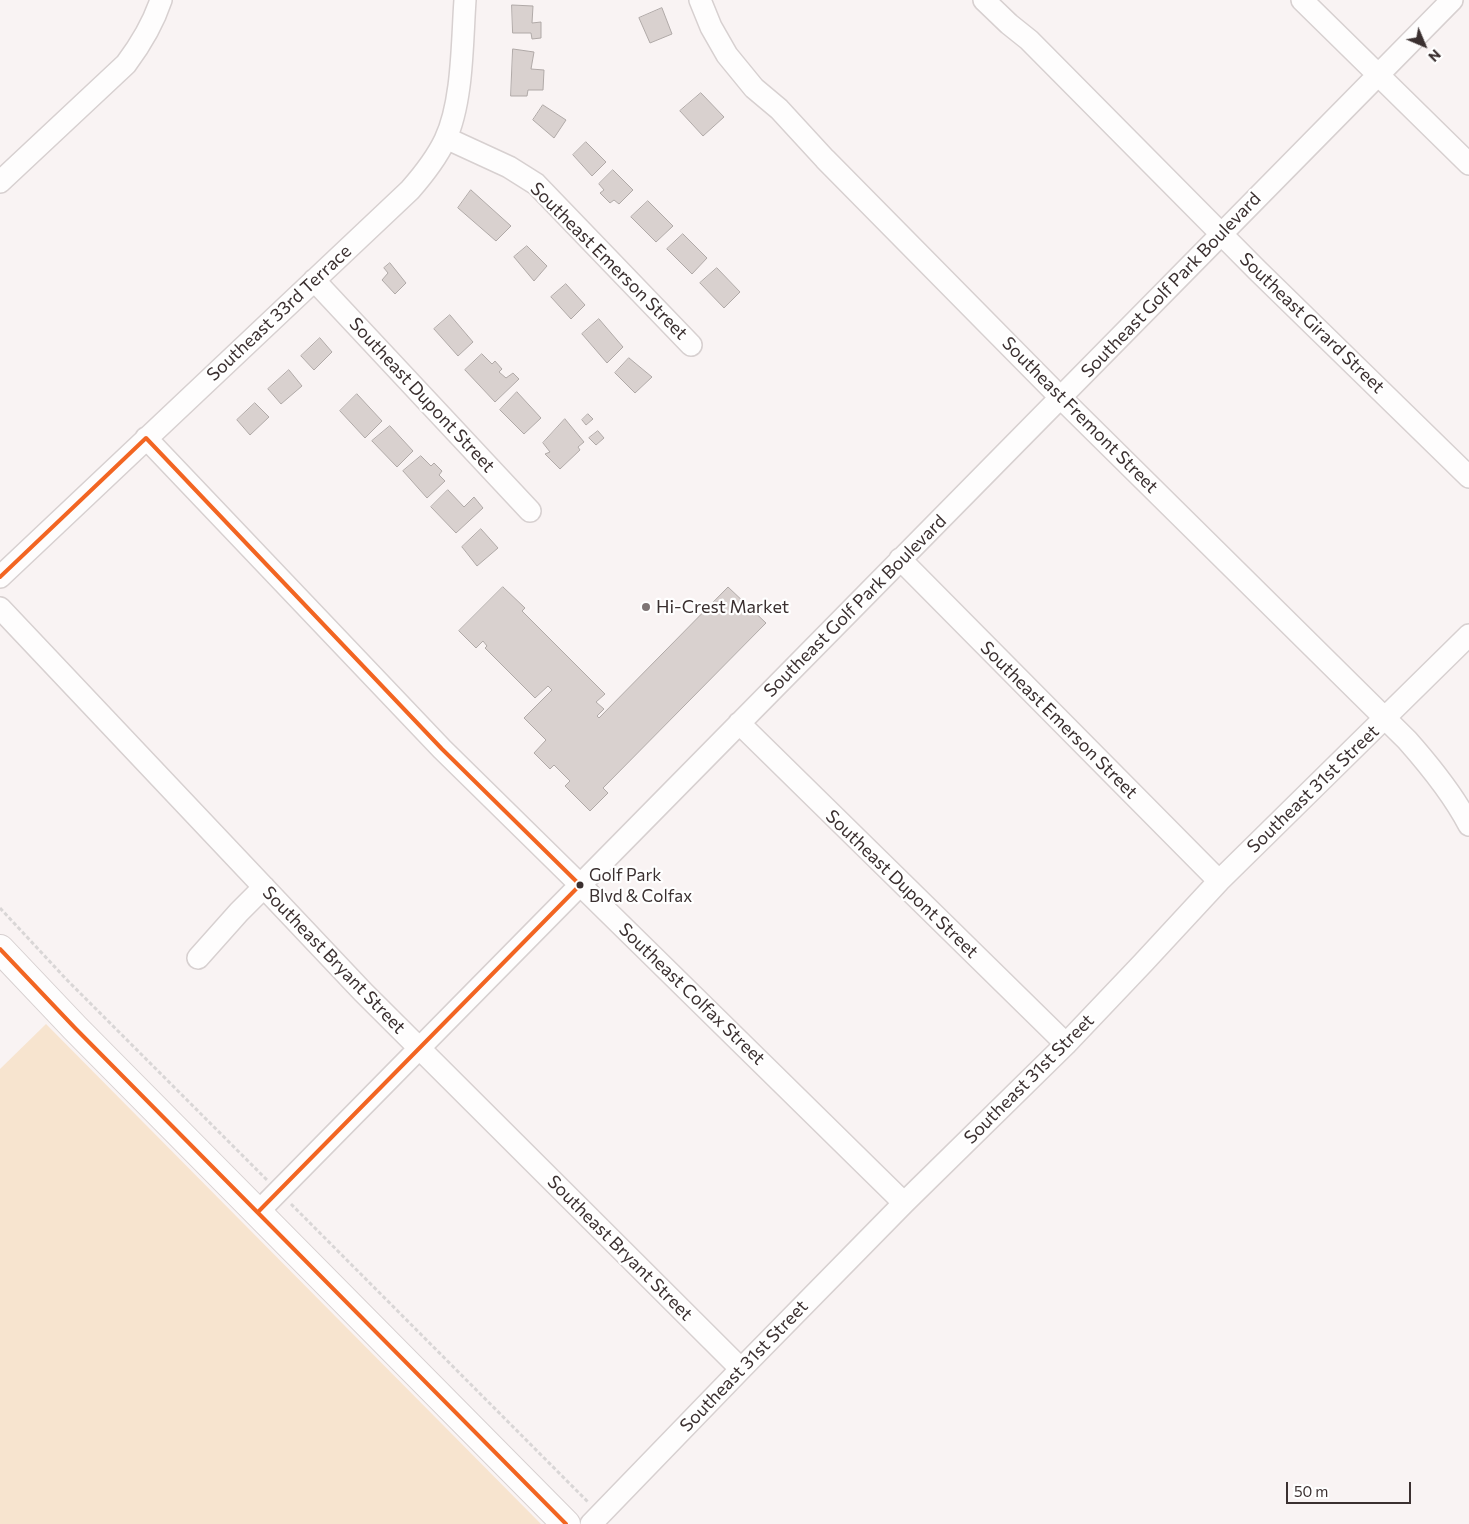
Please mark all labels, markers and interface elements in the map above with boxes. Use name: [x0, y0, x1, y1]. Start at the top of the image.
north arrow: [1399, 20, 1449, 70]
text: N: [1425, 46, 1445, 66]
street label: Southeast Emerson Street: [526, 178, 692, 344]
street label: Southeast Golf Park Boulevard: [1077, 188, 1265, 382]
street label: Southeast 33rd Terrace: [202, 240, 356, 386]
street label: Southeast Girard Street: [1235, 248, 1389, 398]
street label: Southeast Dupont Street: [345, 313, 499, 477]
street label: Southeast Fremont Street: [997, 332, 1163, 498]
street label: Southeast Golf Park Boulevard: [759, 510, 951, 702]
place label: Hi-Crest Market: [656, 596, 789, 618]
marker: Hi-Crest Market: [640, 601, 652, 613]
street label: Southeast Emerson Street: [976, 637, 1142, 803]
street label: Southeast 31st Street: [1243, 721, 1383, 857]
street label: Southeast Dupont Street: [821, 805, 983, 963]
place label: Golf Park Blvd & Colfax: [589, 865, 692, 905]
marker: Golf Park Blvd & Colfax: [575, 880, 585, 890]
street label: Southeast Bryant Street: [258, 882, 410, 1038]
street label: Southeast Colfax Street: [614, 919, 770, 1069]
street label: Southeast 31st Street: [960, 1010, 1098, 1148]
street label: Southeast Bryant Street: [543, 1171, 697, 1325]
street label: Southeast 31st Street: [676, 1296, 812, 1436]
scale bar: [1289, 1472, 1414, 1504]
text: 50 m: [1294, 1482, 1328, 1500]

